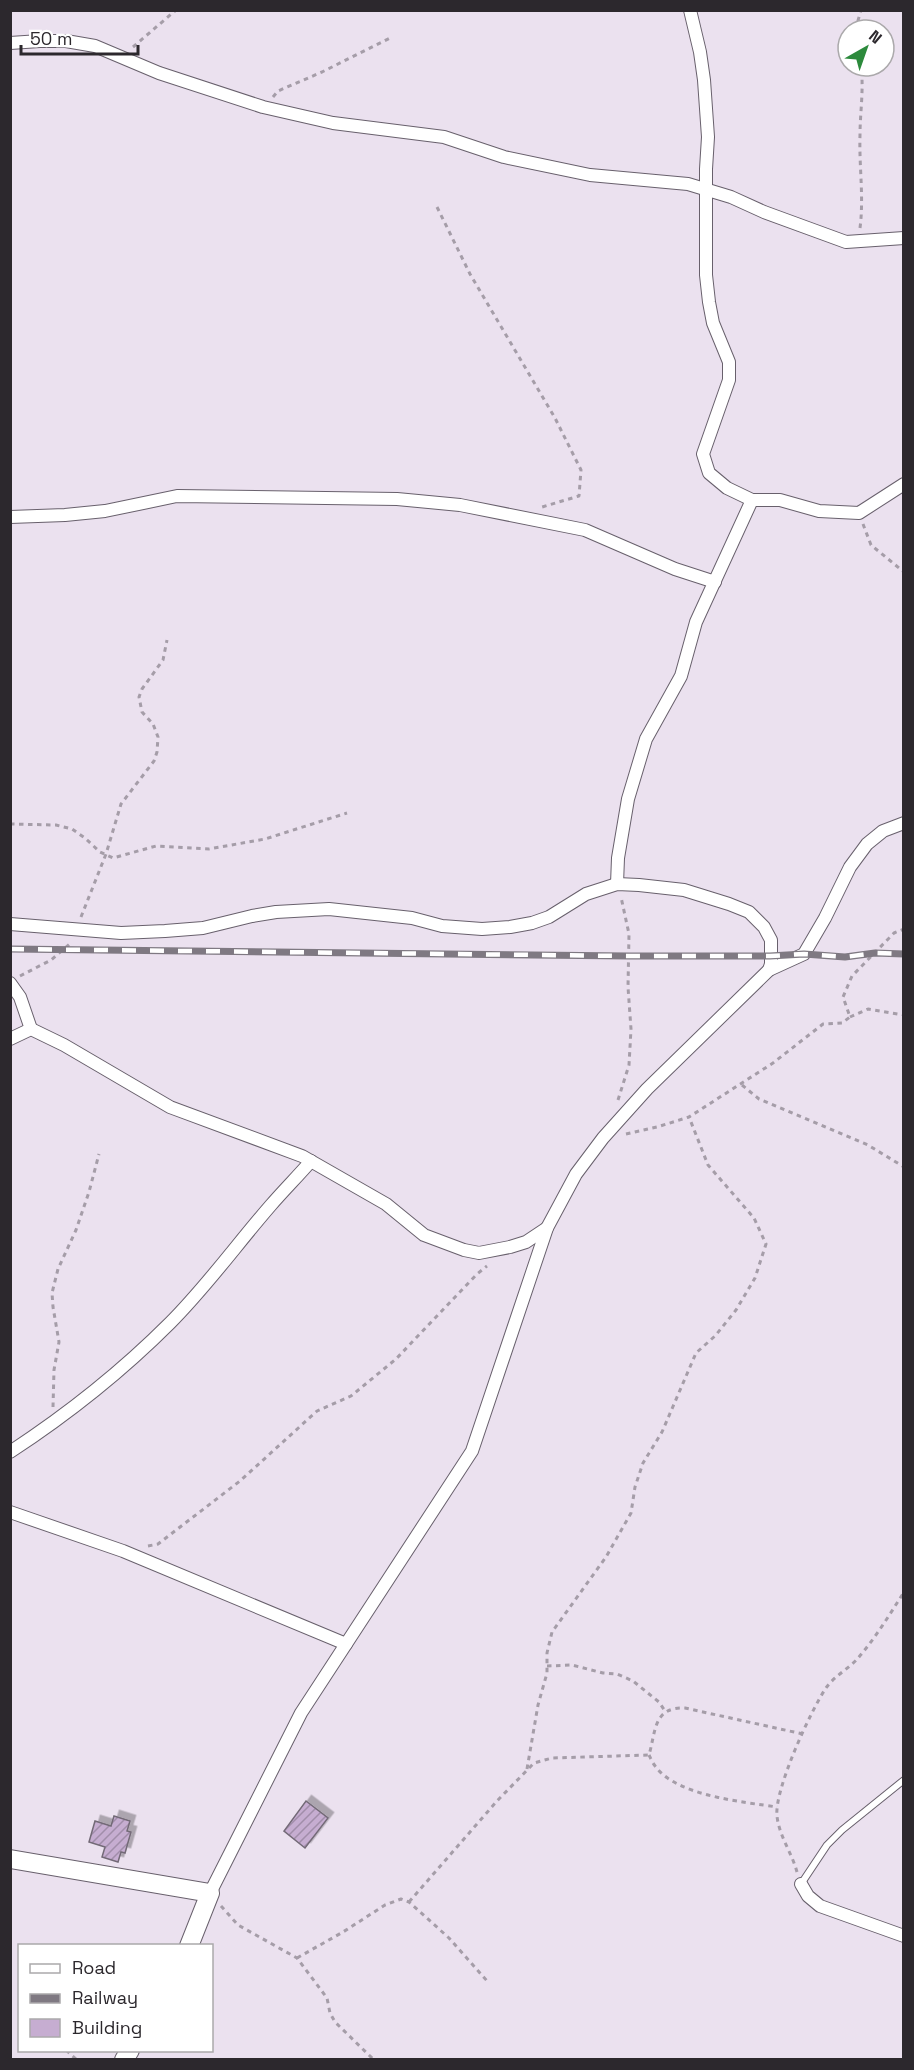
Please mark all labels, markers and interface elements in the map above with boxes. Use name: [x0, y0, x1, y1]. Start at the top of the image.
scale bar: [21, 18, 138, 56]
north arrow: [836, 18, 896, 78]
text: N: [864, 25, 886, 48]
text: 50 m: [30, 27, 72, 50]
legend: [18, 1944, 213, 2052]
text: Road: [72, 1956, 116, 1979]
text: Railway: [72, 1986, 138, 2009]
text: Building: [72, 2016, 142, 2039]

